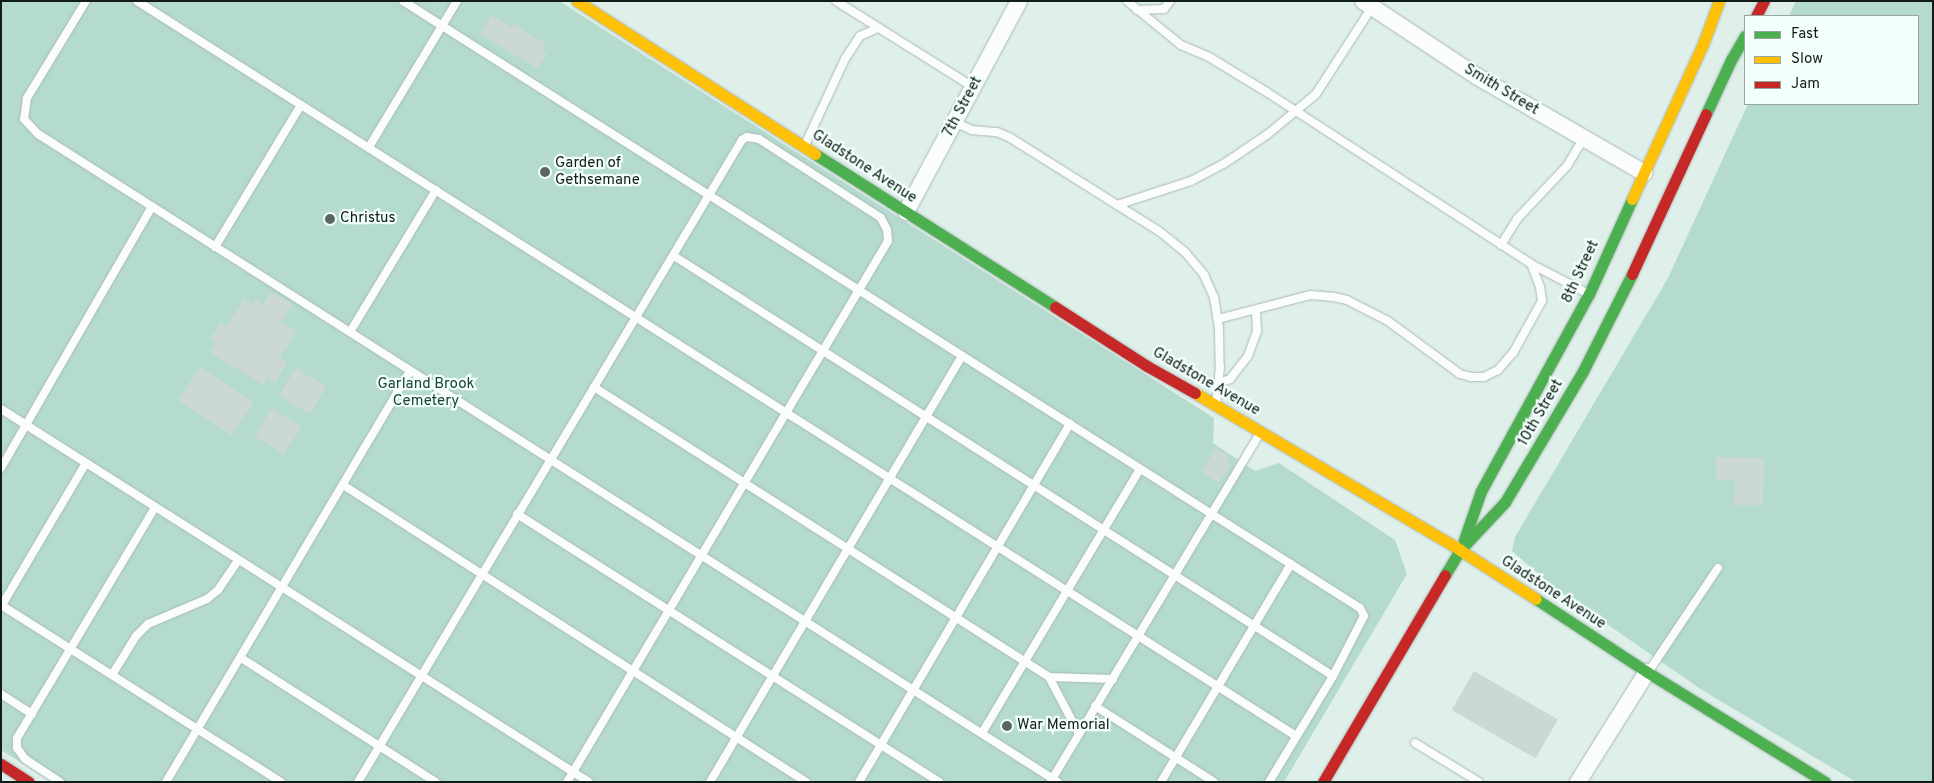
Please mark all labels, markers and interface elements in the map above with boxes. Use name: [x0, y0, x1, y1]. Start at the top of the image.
legend: [1744, 15, 1919, 105]
text: Fast: [1791, 25, 1819, 44]
text: Slow: [1791, 50, 1823, 69]
street label: Smith Street: [1460, 61, 1542, 119]
street label: 7th Street: [940, 74, 986, 140]
text: Jam: [1791, 75, 1820, 94]
street label: Gladstone Avenue: [808, 126, 920, 208]
place label: Garden of Gethsemane: [555, 154, 640, 189]
marker: Garden of Gethsemane: [539, 166, 551, 178]
place label: Christus: [340, 210, 396, 228]
marker: Christus: [324, 213, 336, 225]
street label: 8th Street: [1559, 238, 1603, 306]
street label: Gladstone Avenue: [1149, 344, 1263, 420]
park label: Garland Brook Cemetery: [377, 375, 475, 410]
street label: 10th Street: [1515, 377, 1567, 449]
street label: Gladstone Avenue: [1497, 552, 1609, 634]
place label: War Memorial: [1017, 717, 1110, 735]
marker: War Memorial: [1001, 720, 1013, 732]

